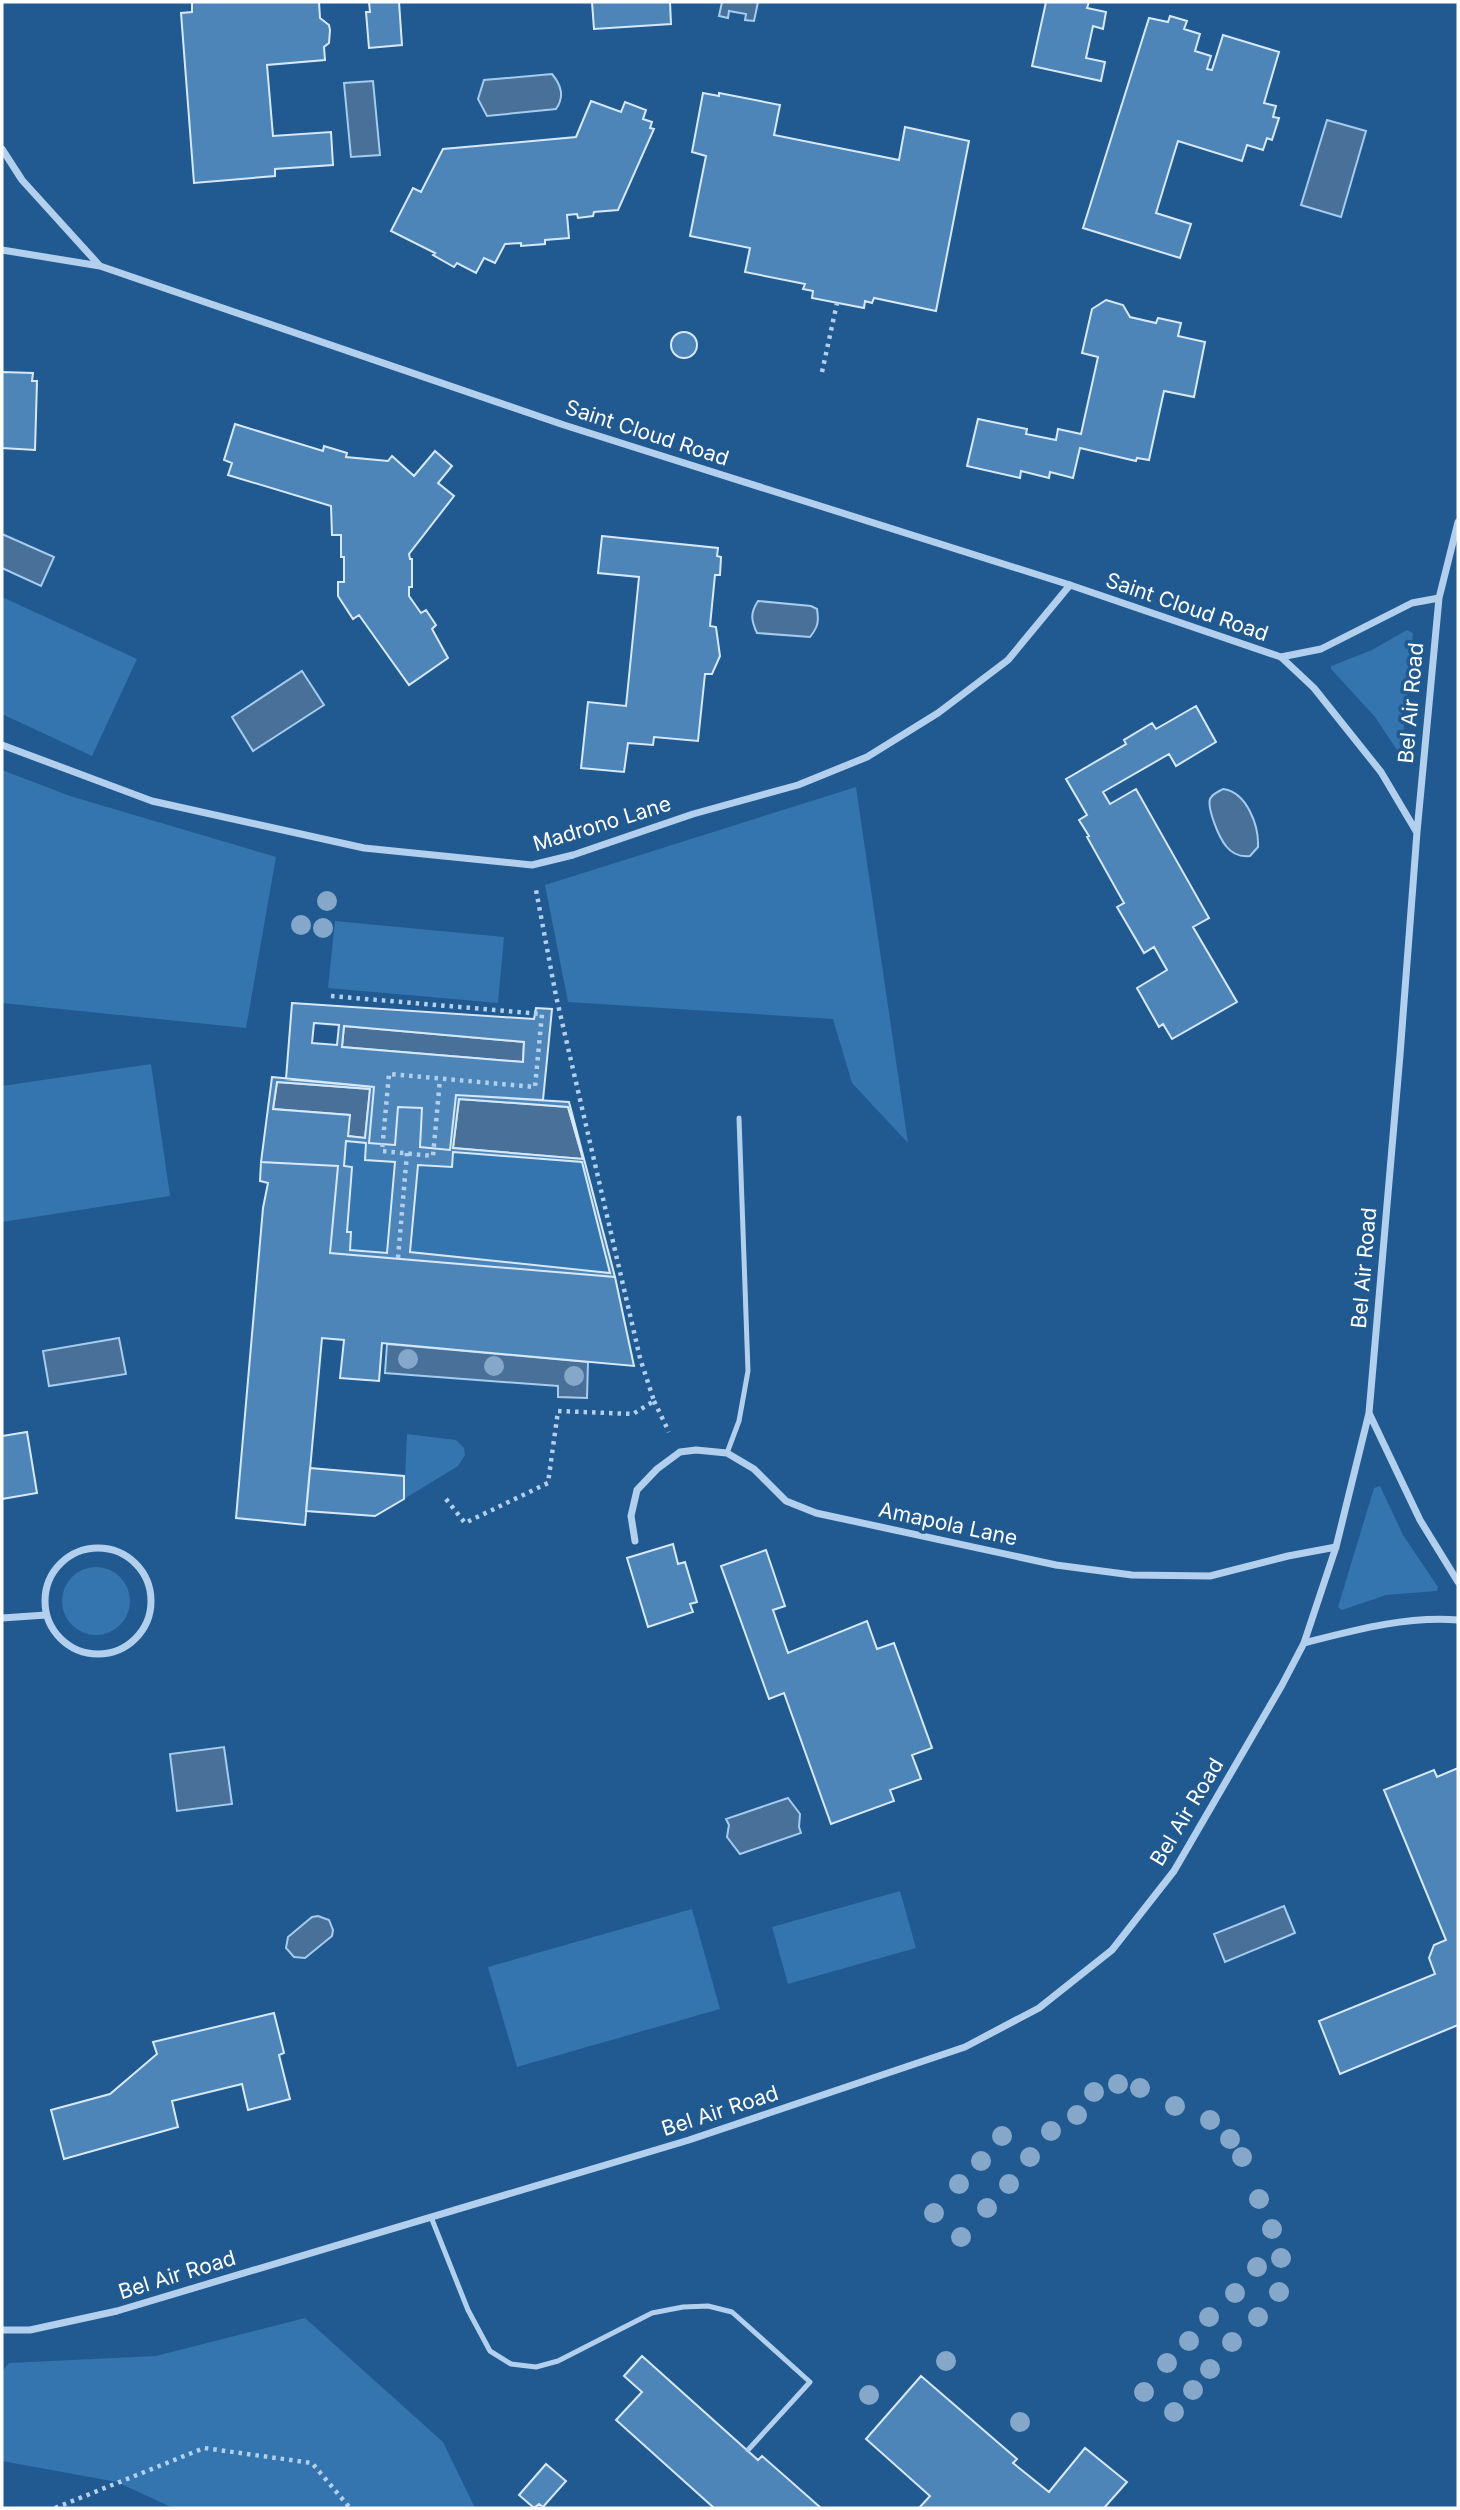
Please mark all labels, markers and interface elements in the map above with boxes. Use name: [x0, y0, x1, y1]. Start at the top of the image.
street label: Saint Cloud Road: [562, 394, 732, 471]
street label: Saint Cloud Road: [1103, 567, 1272, 646]
street label: Bel Air Road: [1393, 642, 1428, 764]
street label: Madrono Lane: [530, 791, 674, 856]
street label: Bel Air Road: [1346, 1207, 1381, 1329]
street label: Amapola Lane: [876, 1497, 1020, 1550]
street label: Bel Air Road: [1145, 1753, 1228, 1870]
street label: Bel Air Road: [658, 2080, 781, 2141]
street label: Bel Air Road: [115, 2245, 238, 2304]

